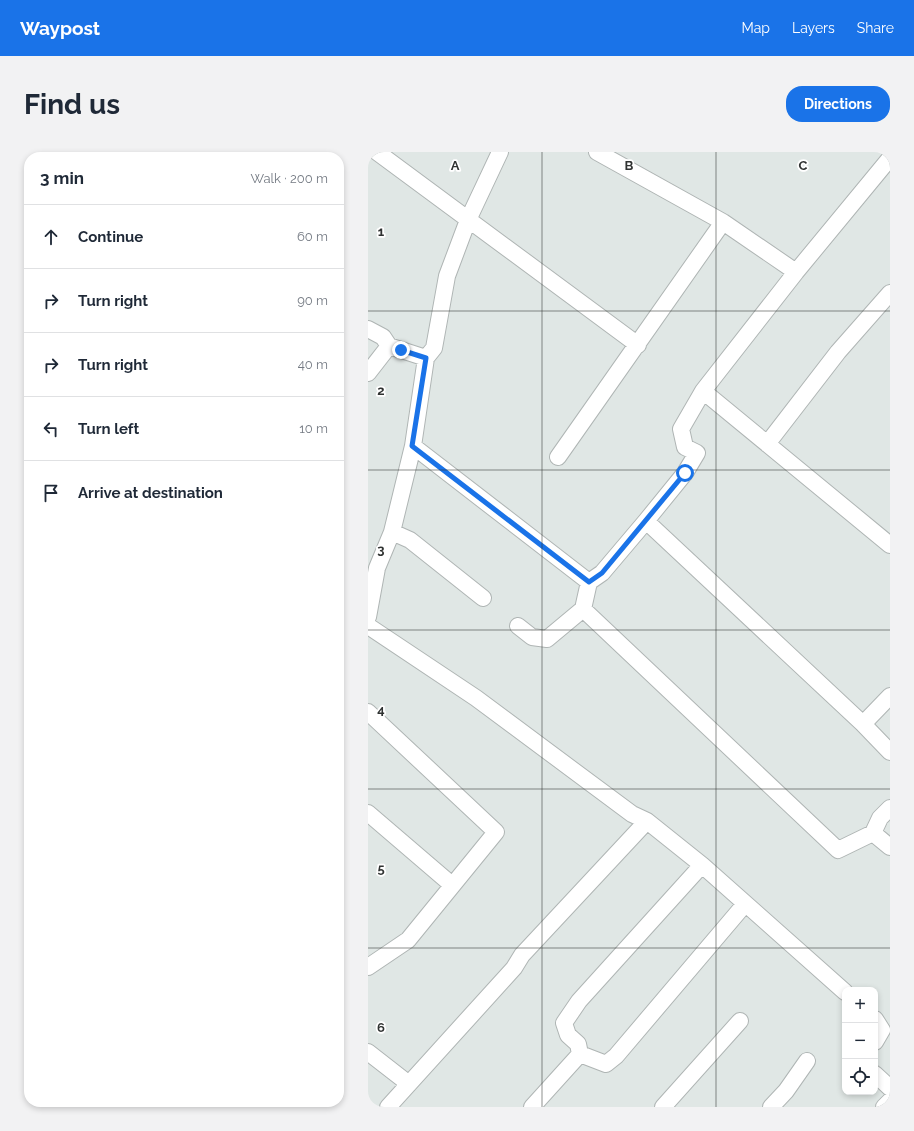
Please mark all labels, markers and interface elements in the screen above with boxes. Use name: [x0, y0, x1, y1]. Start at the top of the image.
text: Waypost: [20, 17, 100, 39]
text: Map: [742, 20, 770, 36]
text: Layers: [792, 20, 835, 36]
text: Share: [857, 20, 894, 36]
button: Directions: [786, 86, 890, 122]
text: Find us: [24, 88, 120, 121]
text: A: [451, 158, 460, 173]
text: B: [625, 158, 634, 173]
text: C: [799, 158, 808, 173]
text: 3 min: [40, 168, 84, 188]
text: Walk · 200 m: [251, 171, 328, 186]
text: 1: [378, 224, 385, 239]
icon: ahead: [40, 226, 62, 248]
text: Continue: [78, 228, 143, 246]
text: 60 m: [297, 229, 328, 244]
icon: right: [40, 290, 62, 312]
text: Turn right: [78, 292, 148, 310]
text: 90 m: [297, 293, 328, 308]
route end: [392, 341, 410, 359]
icon: right: [40, 354, 62, 376]
text: Turn right: [78, 356, 148, 374]
text: 40 m: [298, 357, 328, 372]
text: 2: [377, 383, 385, 398]
icon: left: [40, 418, 62, 440]
text: Turn left: [78, 420, 139, 438]
text: 10 m: [299, 421, 328, 436]
route start: [676, 464, 694, 482]
icon: arrive: [40, 482, 62, 504]
text: Arrive at destination: [78, 484, 223, 502]
text: 3: [377, 542, 385, 557]
text: 4: [377, 702, 385, 717]
text: 5: [377, 861, 385, 876]
map controls: [842, 987, 878, 1095]
button: +: [842, 987, 878, 1023]
text: 6: [377, 1020, 385, 1035]
button: −: [842, 1023, 878, 1059]
button: locate: [842, 1059, 878, 1095]

